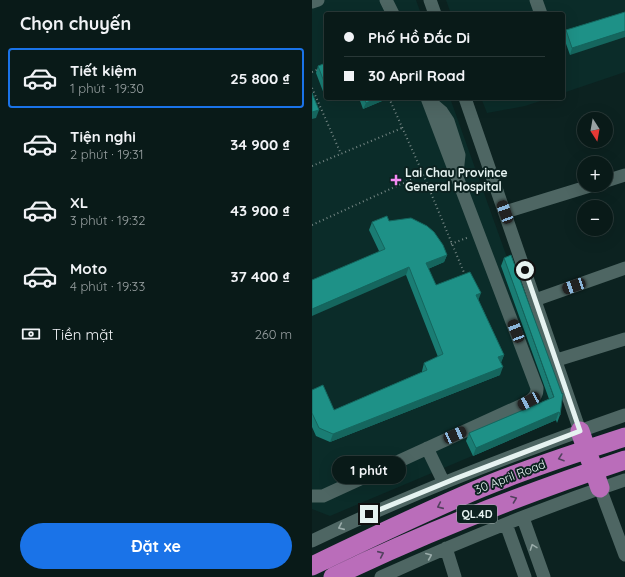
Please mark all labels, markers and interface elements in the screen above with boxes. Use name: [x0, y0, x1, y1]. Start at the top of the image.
text: Chọn chuyến: [20, 12, 131, 35]
text: Phố Hồ Đắc Di: [368, 28, 470, 47]
icon: car: [22, 60, 58, 96]
text: Tiết kiệm: [70, 61, 137, 80]
text: 30 April Road: [368, 66, 465, 85]
text: 25 800 ₫: [230, 69, 290, 88]
text: 1 phút · 19:30: [70, 80, 144, 96]
north arrow: [577, 112, 613, 148]
map controls: [577, 112, 613, 236]
icon: car: [22, 126, 58, 162]
text: Tiện nghi: [70, 127, 136, 146]
text: 34 900 ₫: [230, 135, 290, 154]
text: 2 phút · 19:31: [70, 146, 144, 162]
button: +: [577, 156, 613, 192]
place label: Lai Chau Province General Hospital: [405, 165, 508, 194]
marker: Lai Chau Province General Hospital: [390, 174, 402, 186]
icon: car: [22, 192, 58, 228]
text: XL: [70, 193, 88, 212]
car: [495, 199, 515, 225]
button: −: [577, 200, 613, 236]
text: 43 900 ₫: [230, 201, 290, 220]
text: 3 phút · 19:32: [70, 212, 146, 228]
icon: car: [22, 258, 58, 294]
text: Moto: [70, 259, 107, 278]
route start: [516, 261, 534, 279]
text: 37 400 ₫: [231, 267, 290, 286]
car: [561, 276, 587, 296]
text: 4 phút · 19:33: [70, 278, 145, 294]
car: [506, 318, 526, 344]
icon: cash: [20, 323, 42, 345]
text: Tiền mặt: [52, 325, 113, 344]
text: 260 m: [255, 326, 292, 342]
car: [516, 390, 542, 412]
car: [442, 425, 468, 445]
one-way arrow: [558, 454, 565, 462]
callout: 1 phút: [332, 456, 406, 484]
street label: 30 April Road: [472, 456, 547, 497]
text: 1 phút: [350, 462, 388, 478]
one-way arrow: [511, 496, 518, 504]
one-way arrow: [437, 501, 444, 509]
route end: [360, 505, 378, 523]
road number: QL.4D: [457, 505, 497, 523]
one-way arrow: [338, 522, 346, 530]
button: Đặt xe: [20, 523, 292, 569]
one-way arrow: [530, 544, 538, 551]
one-way arrow: [377, 551, 385, 559]
one-way arrow: [425, 552, 432, 560]

